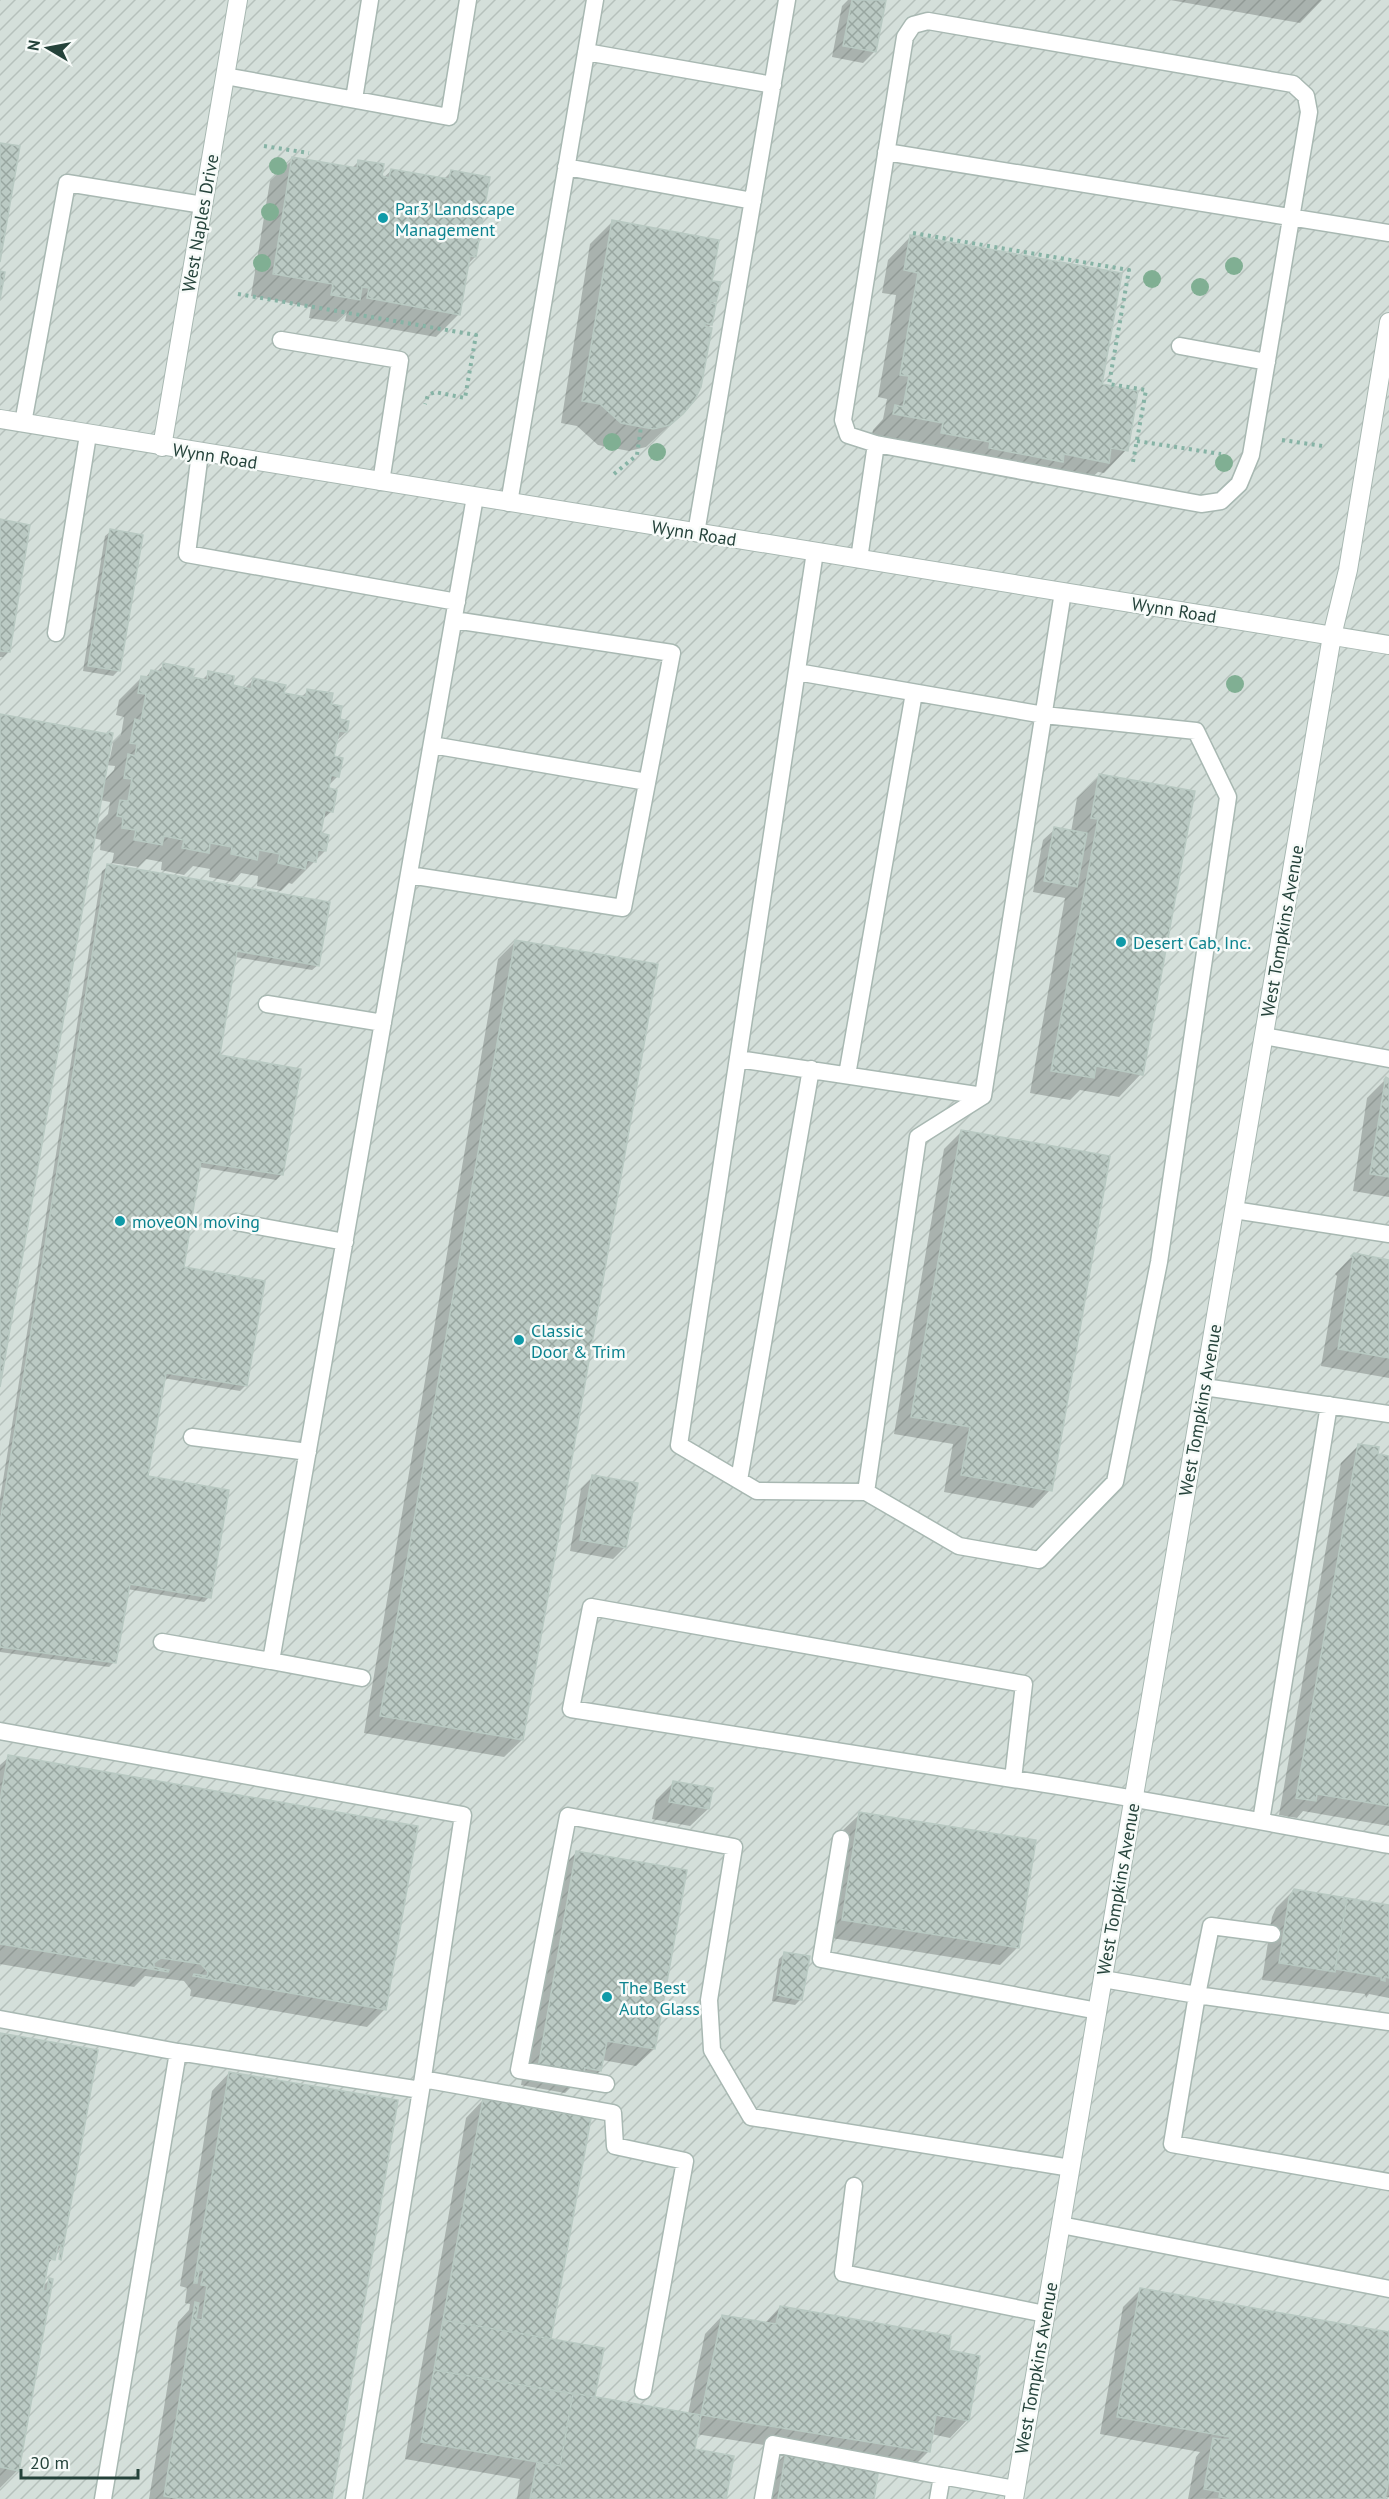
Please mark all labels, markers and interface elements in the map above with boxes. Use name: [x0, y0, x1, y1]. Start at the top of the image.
north arrow: [18, 18, 78, 78]
text: N: [22, 38, 44, 52]
street label: West Naples Drive: [177, 152, 223, 294]
place label: Par3 Landscape Management: [395, 197, 515, 241]
marker: Par3 Landscape Management: [376, 211, 390, 225]
street label: Wynn Road: [171, 438, 259, 474]
street label: Wynn Road: [650, 515, 738, 551]
street label: Wynn Road: [1130, 592, 1218, 628]
street label: West Tompkins Avenue: [1256, 843, 1308, 1019]
place label: Desert Cab, Inc.: [1133, 931, 1251, 954]
marker: Desert Cab, Inc.: [1114, 935, 1128, 949]
place label: moveON moving: [132, 1210, 260, 1233]
marker: moveON moving: [113, 1214, 127, 1228]
place label: Classic Door & Trim: [531, 1319, 626, 1363]
street label: West Tompkins Avenue: [1174, 1322, 1226, 1498]
marker: Classic Door & Trim: [512, 1333, 526, 1347]
street label: West Tompkins Avenue: [1092, 1801, 1144, 1977]
place label: The Best Auto Glass: [619, 1976, 700, 2020]
marker: The Best Auto Glass: [600, 1990, 614, 2004]
street label: West Tompkins Avenue: [1010, 2280, 1062, 2456]
scale bar: [21, 2442, 138, 2480]
text: 20 m: [30, 2451, 69, 2474]

